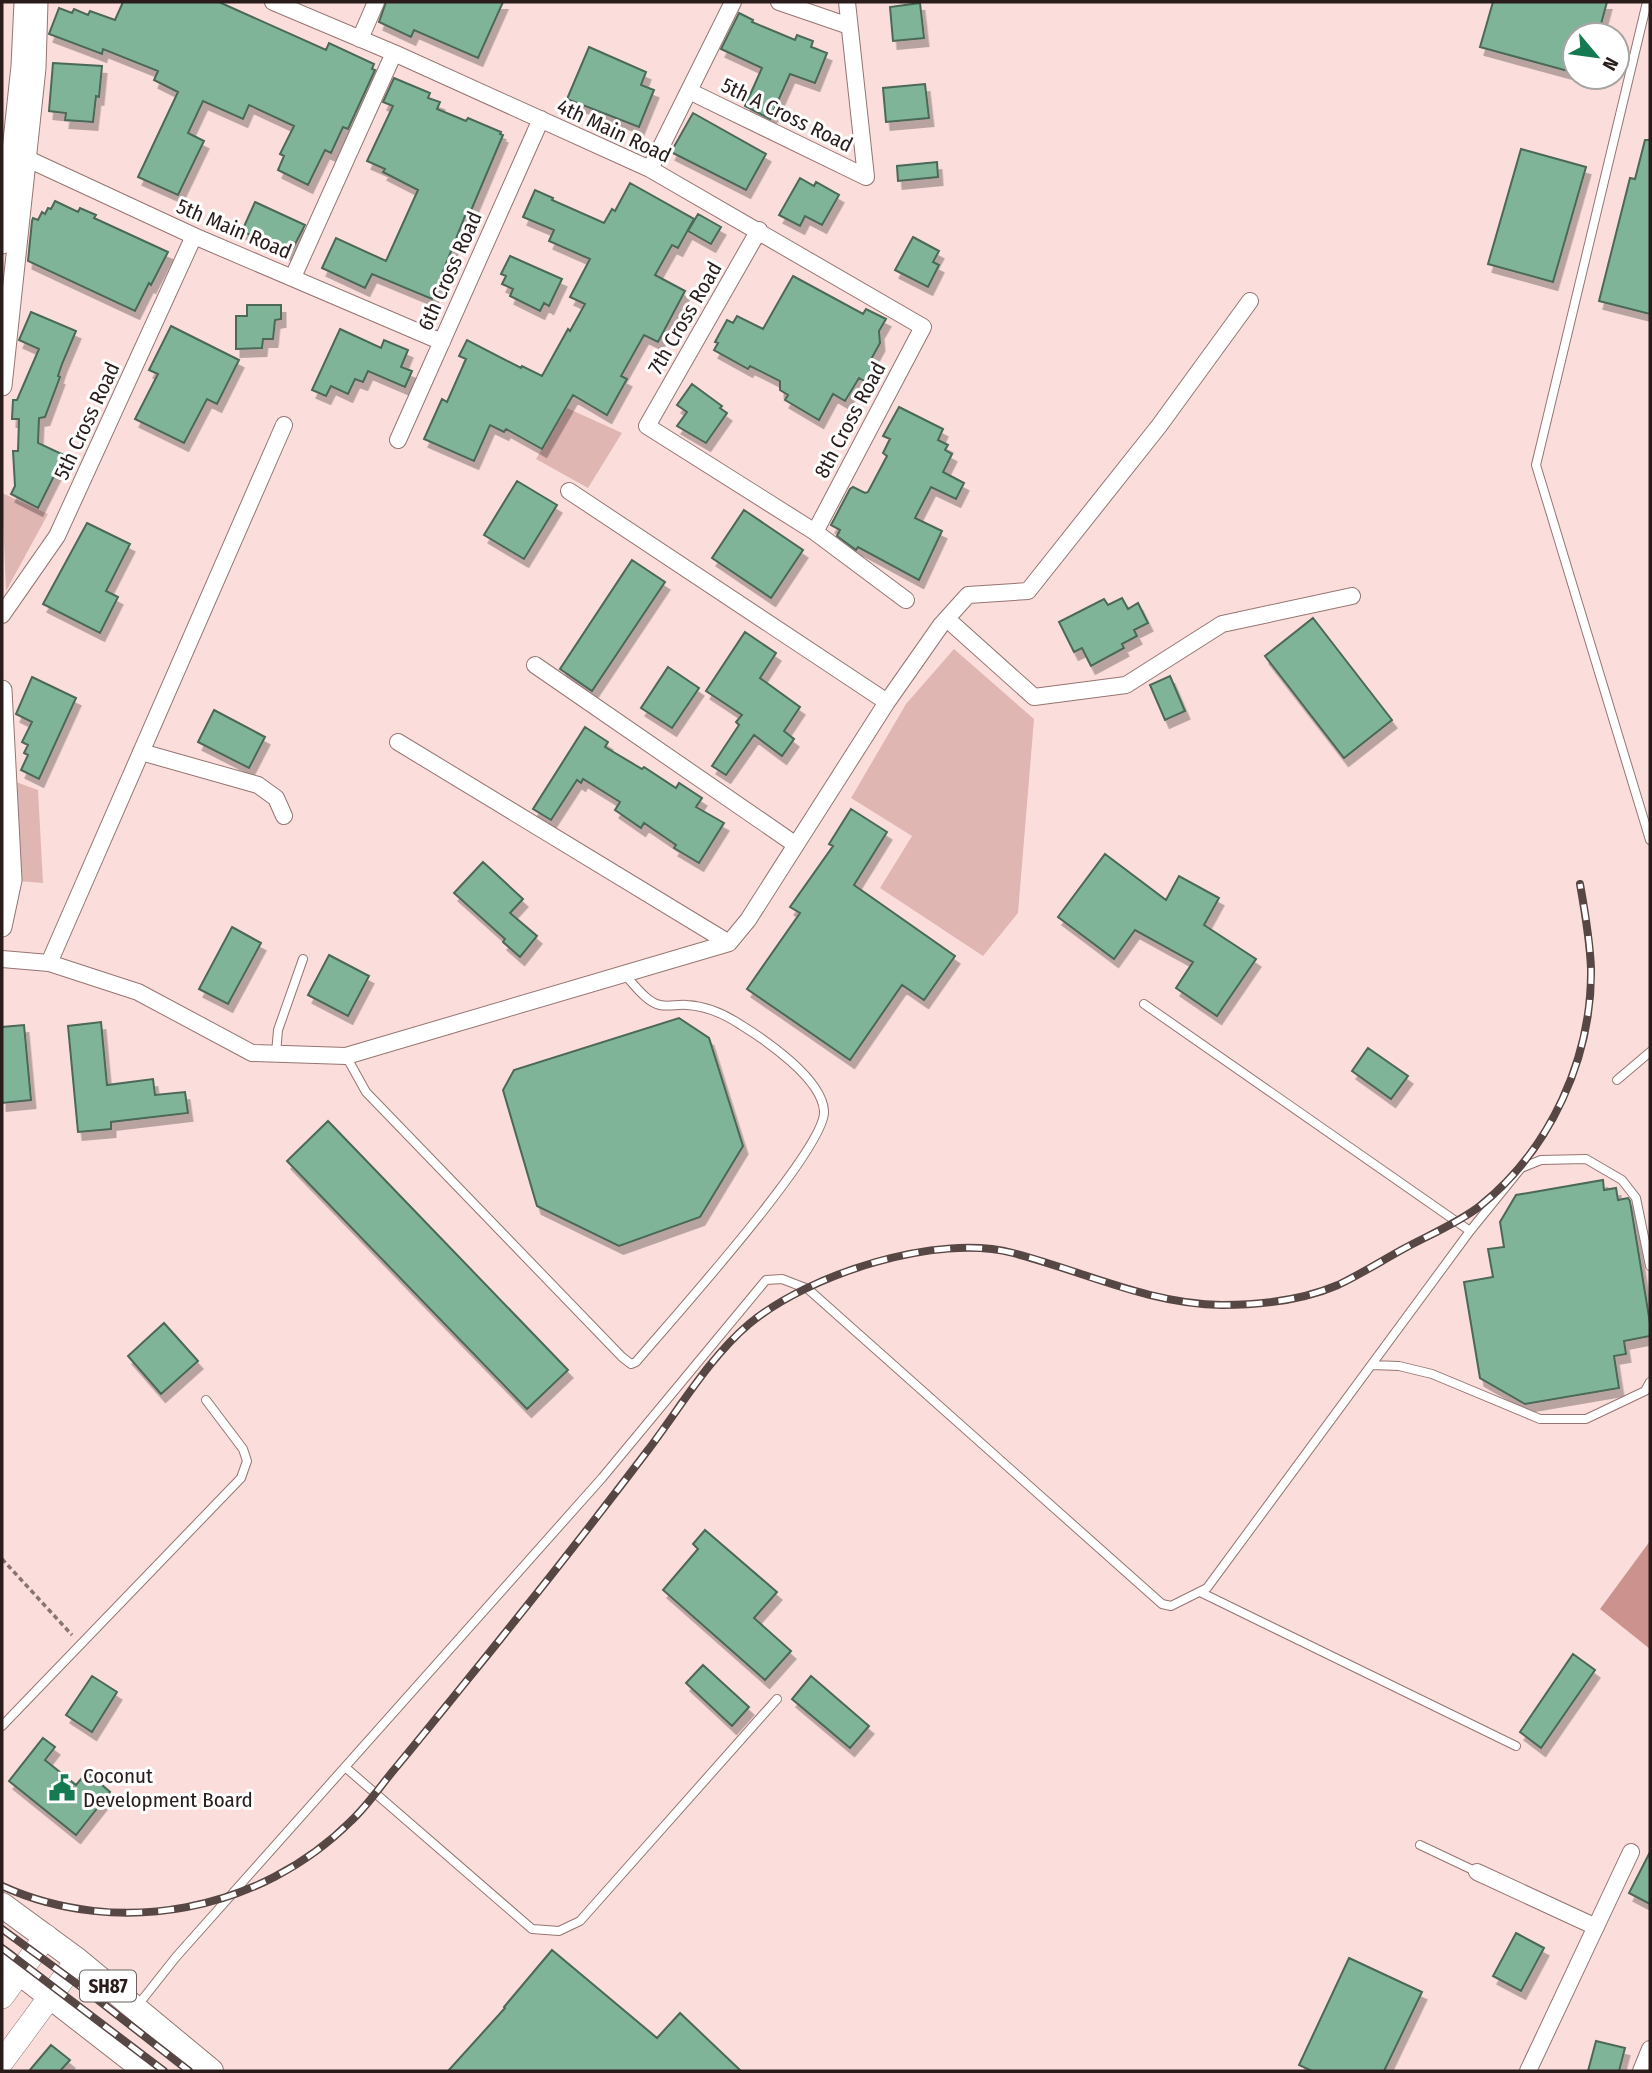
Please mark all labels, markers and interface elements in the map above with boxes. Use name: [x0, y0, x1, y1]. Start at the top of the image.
north arrow: [1561, 21, 1631, 91]
text: N: [1598, 53, 1623, 75]
street label: 5th A Cross Road: [717, 72, 857, 158]
street label: 4th Main Road: [553, 93, 675, 169]
street label: 5th Main Road: [173, 193, 295, 265]
street label: 6th Cross Road: [412, 207, 488, 335]
street label: 7th Cross Road: [642, 257, 728, 379]
street label: 5th Cross Road: [48, 358, 126, 484]
street label: 8th Cross Road: [809, 358, 891, 482]
place label: Coconut Development Board: [83, 1763, 253, 1813]
public building icon: Coconut Development Board: [47, 1773, 77, 1803]
road number: SH87: [80, 1970, 136, 2002]

